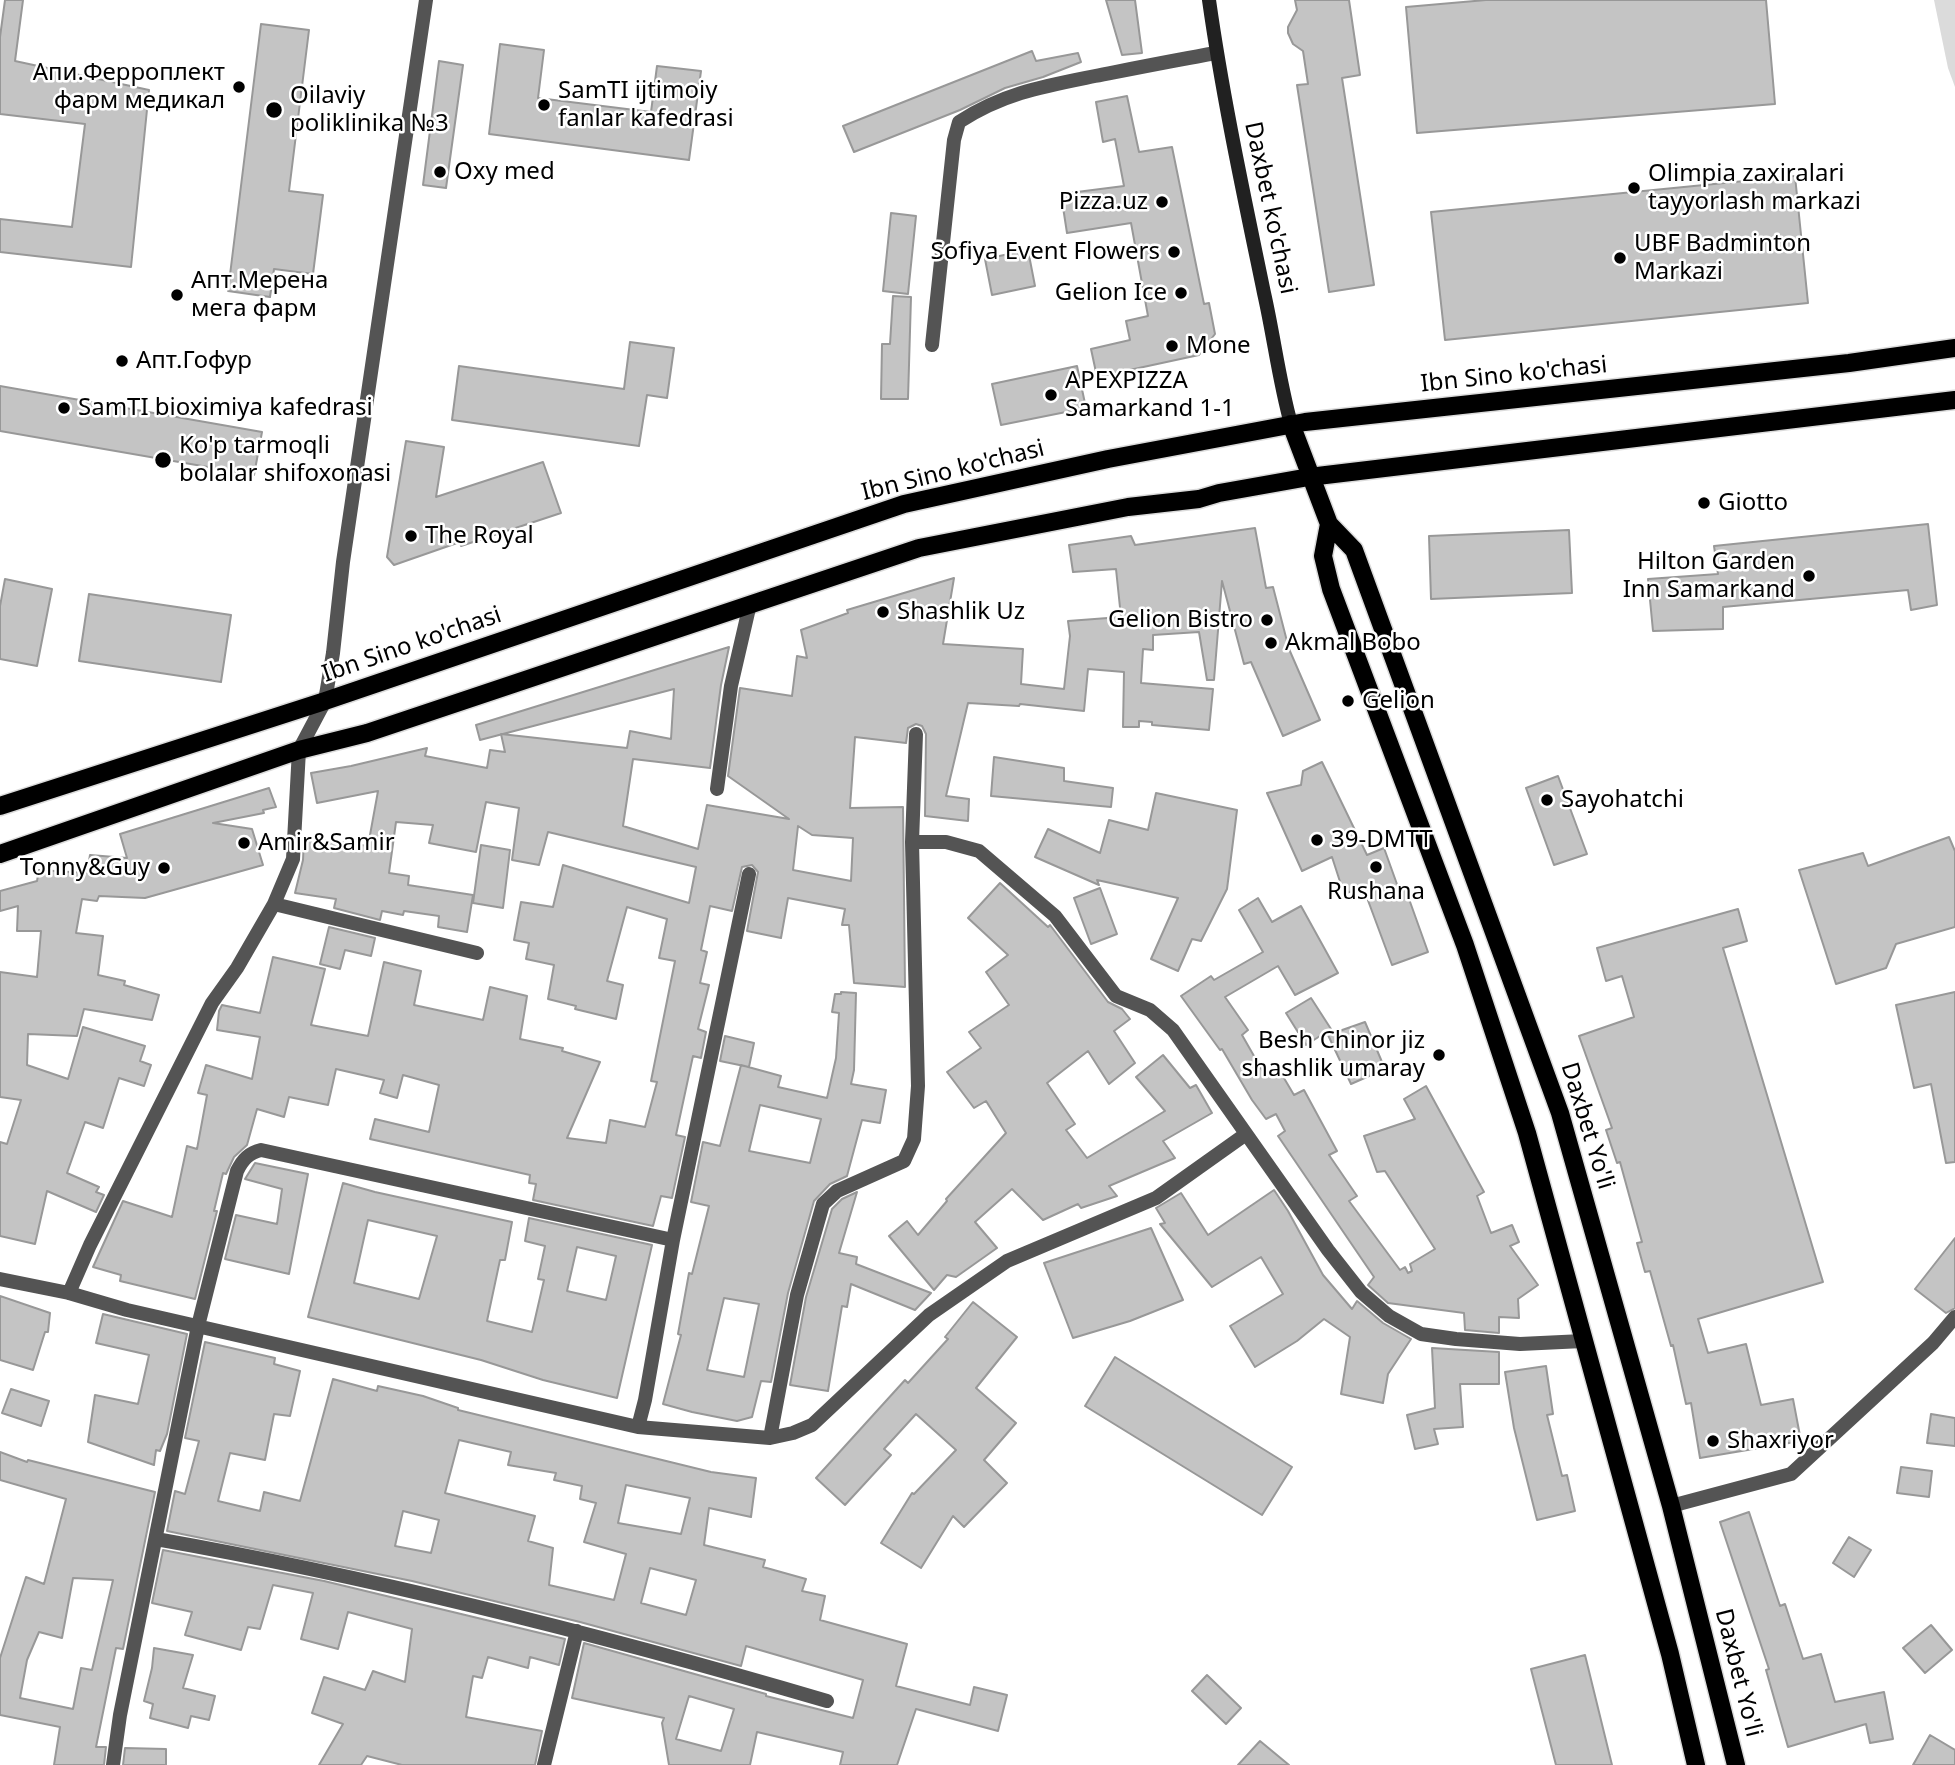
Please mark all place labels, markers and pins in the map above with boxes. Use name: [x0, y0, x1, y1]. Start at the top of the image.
place label: Апи.Ферроплект фарм медикал: [33, 59, 225, 115]
place label: SamTI ijtimoiy fanlar kafedrasi: [558, 77, 734, 133]
marker: Апи.Ферроплект фарм медикал: [231, 79, 247, 95]
place label: Oilaviy poliklinika №3: [290, 82, 449, 138]
marker: SamTI ijtimoiy fanlar kafedrasi: [536, 97, 552, 113]
marker: Oilaviy poliklinika №3: [264, 100, 284, 120]
place label: Oxy med: [454, 158, 555, 186]
place label: Olimpia zaxiralari tayyorlash markazi: [1648, 160, 1861, 216]
marker: Oxy med: [432, 164, 448, 180]
marker: Olimpia zaxiralari tayyorlash markazi: [1626, 180, 1642, 196]
place label: Pizza.uz: [1059, 188, 1148, 216]
marker: Pizza.uz: [1154, 194, 1170, 210]
place label: UBF Badminton Markazi: [1634, 230, 1811, 286]
place label: Sofiya Event Flowers: [931, 238, 1160, 266]
marker: Sofiya Event Flowers: [1166, 244, 1182, 260]
marker: UBF Badminton Markazi: [1612, 250, 1628, 266]
place label: Апт.Мерена мега фарм: [191, 267, 328, 323]
place label: Gelion Ice: [1055, 279, 1167, 307]
marker: Gelion Ice: [1173, 285, 1189, 301]
marker: Апт.Мерена мега фарм: [169, 287, 185, 303]
place label: Mone: [1186, 332, 1251, 360]
marker: Mone: [1164, 338, 1180, 354]
place label: Апт.Гофур: [136, 347, 252, 375]
marker: Апт.Гофур: [114, 353, 130, 369]
place label: APEXPIZZA Samarkand 1-1: [1065, 367, 1235, 423]
marker: APEXPIZZA Samarkand 1-1: [1043, 387, 1059, 403]
place label: SamTI bioximiya kafedrasi: [78, 394, 373, 422]
marker: SamTI bioximiya kafedrasi: [56, 400, 72, 416]
place label: Ko'p tarmoqli bolalar shifoxonasi: [179, 432, 391, 488]
marker: Ko'p tarmoqli bolalar shifoxonasi: [153, 450, 173, 470]
place label: Giotto: [1718, 489, 1788, 517]
marker: Giotto: [1696, 495, 1712, 511]
place label: The Royal: [425, 522, 534, 550]
marker: The Royal: [403, 528, 419, 544]
place label: Hilton Garden Inn Samarkand: [1623, 548, 1795, 604]
marker: Hilton Garden Inn Samarkand: [1801, 568, 1817, 584]
place label: Shashlik Uz: [897, 598, 1025, 626]
marker: Shashlik Uz: [875, 604, 891, 620]
place label: Gelion Bistro: [1108, 606, 1253, 634]
marker: Gelion Bistro: [1259, 612, 1275, 628]
place label: Akmal Bobo: [1285, 629, 1421, 657]
marker: Akmal Bobo: [1263, 635, 1279, 651]
place label: Gelion: [1362, 687, 1435, 715]
marker: Gelion: [1340, 693, 1356, 709]
place label: Sayohatchi: [1561, 786, 1684, 814]
marker: Sayohatchi: [1539, 792, 1555, 808]
place label: 39-DMTT: [1331, 826, 1433, 854]
place label: Amir&Samir: [258, 829, 395, 857]
marker: 39-DMTT: [1309, 832, 1325, 848]
marker: Amir&Samir: [236, 835, 252, 851]
place label: Tonny&Guy: [20, 854, 150, 882]
marker: Rushana: [1368, 859, 1384, 875]
marker: Tonny&Guy: [156, 860, 172, 876]
place label: Rushana: [1327, 878, 1425, 906]
place label: Besh Chinor jiz shashlik umaray: [1242, 1027, 1425, 1083]
marker: Besh Chinor jiz shashlik umaray: [1431, 1047, 1447, 1063]
place label: Shaxriyor: [1727, 1427, 1834, 1455]
marker: Shaxriyor: [1705, 1433, 1721, 1449]

